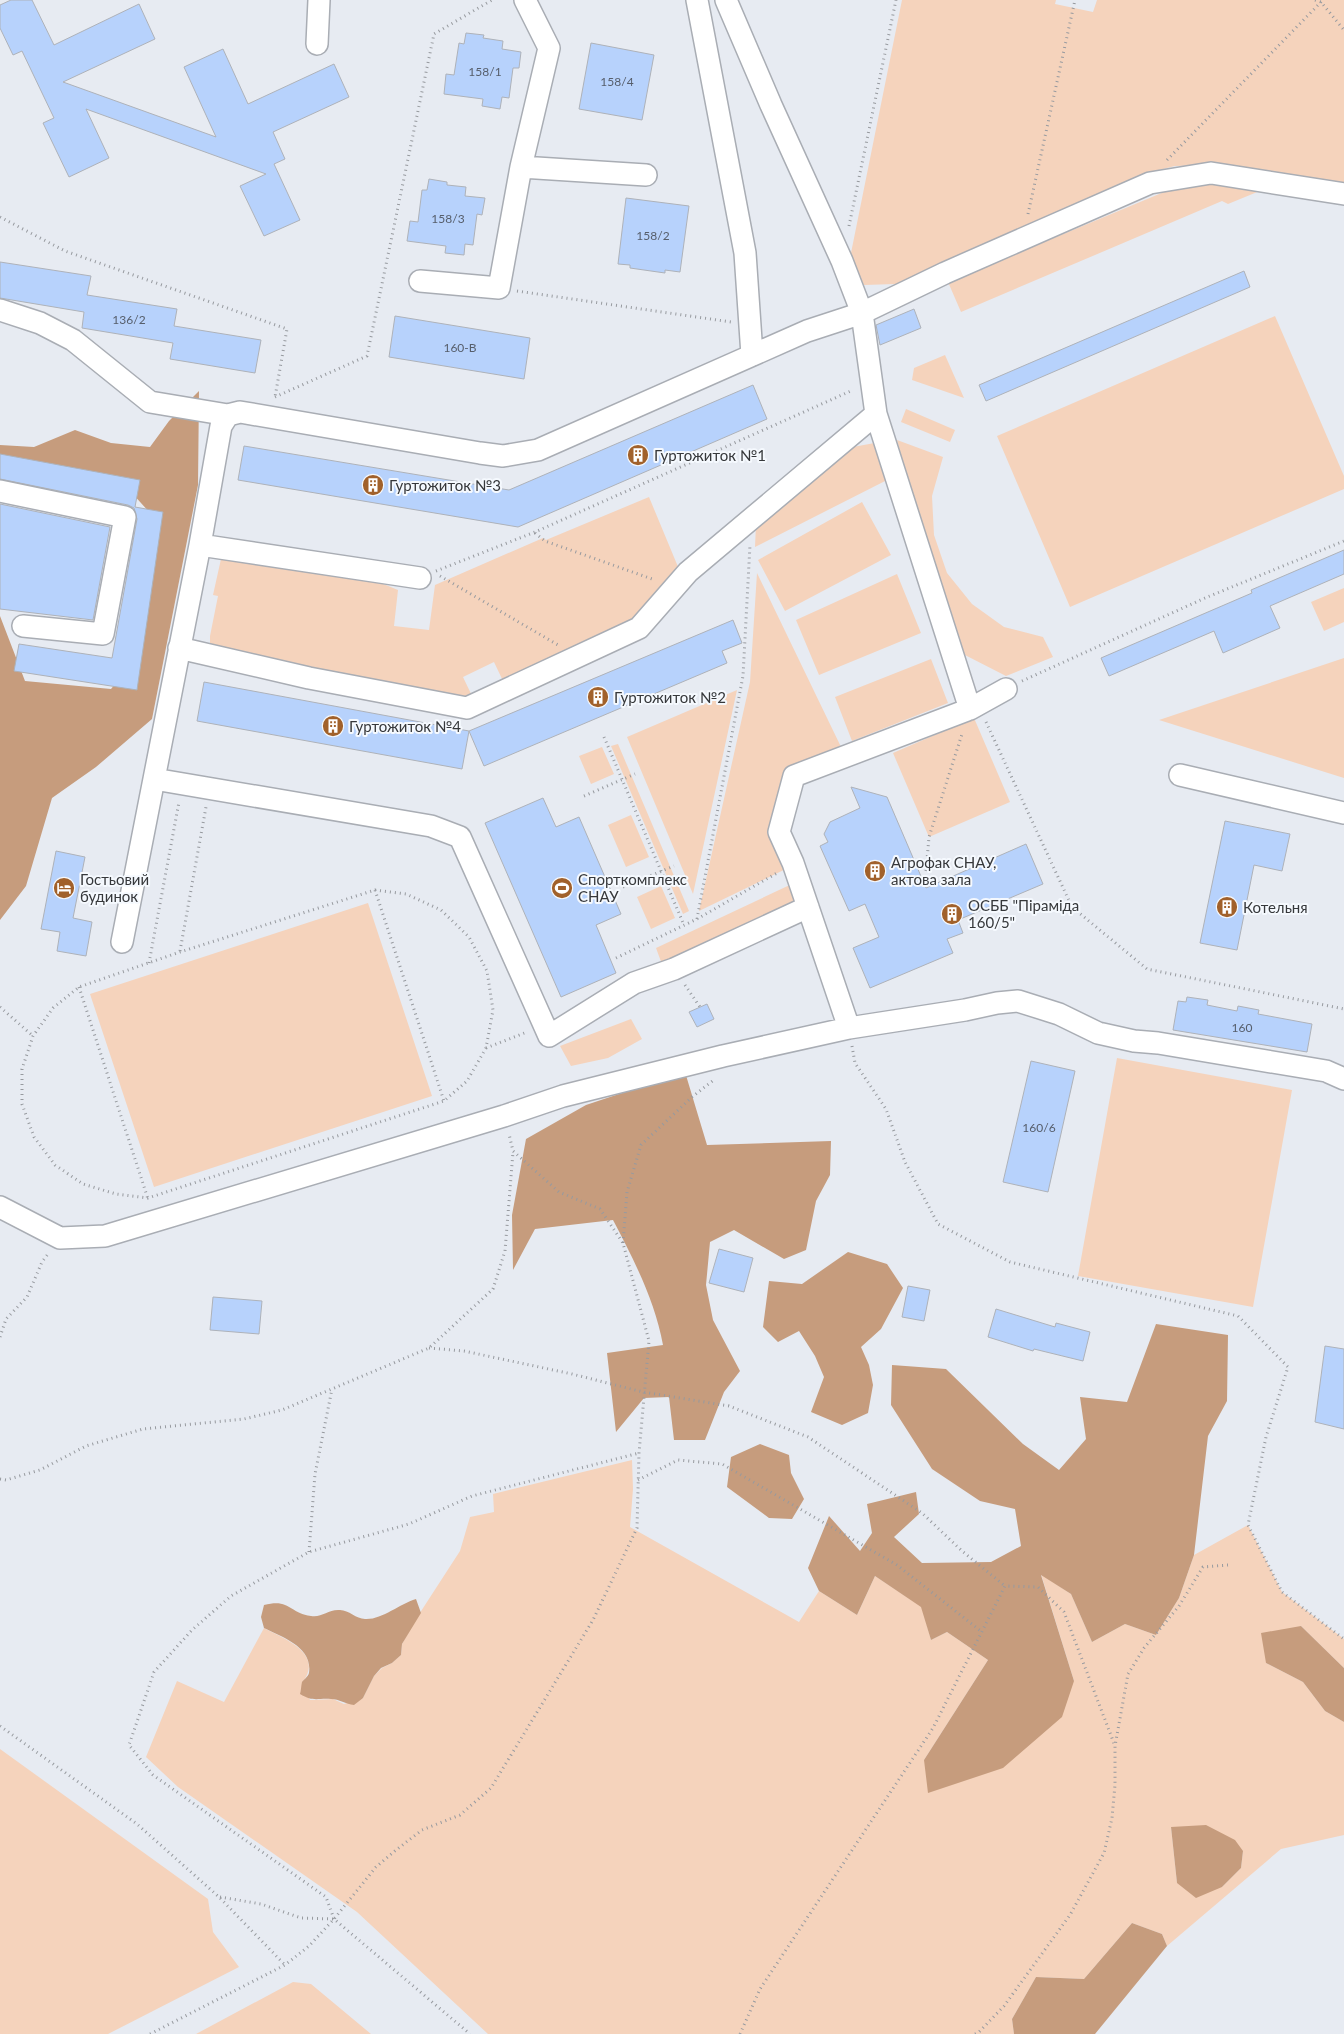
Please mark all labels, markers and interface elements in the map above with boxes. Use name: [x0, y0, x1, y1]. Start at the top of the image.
house number: 158/1: [468, 64, 502, 79]
house number: 158/4: [600, 74, 634, 89]
house number: 158/3: [431, 211, 465, 226]
house number: 158/2: [636, 228, 670, 243]
house number: 136/2: [112, 312, 146, 327]
house number: 160-В: [443, 340, 477, 355]
building icon: Гуртожиток №1: [626, 443, 650, 467]
place label: Гуртожиток №1: [654, 446, 766, 464]
building icon: Гуртожиток №3: [361, 473, 385, 497]
place label: Гуртожиток №3: [389, 476, 501, 494]
building icon: Гуртожиток №2: [586, 685, 610, 709]
place label: Гуртожиток №2: [614, 688, 726, 706]
building icon: Гуртожиток №4: [321, 714, 345, 738]
place label: Гуртожиток №4: [349, 717, 461, 735]
place label: Агрофак СНАУ, актова зала: [891, 853, 996, 888]
building icon: Агрофак СНАУ, актова зала: [863, 859, 887, 883]
place label: Гостьовий будинок: [80, 870, 149, 905]
place label: Спорткомплекс СНАУ: [578, 870, 687, 905]
hotel icon: Гостьовий будинок: [52, 876, 76, 900]
sports icon: Спорткомплекс СНАУ: [550, 876, 574, 900]
building icon: Котельня: [1215, 895, 1239, 919]
place label: ОСББ "Піраміда 160/5": [968, 896, 1079, 931]
place label: Котельня: [1243, 898, 1308, 916]
building icon: ОСББ "Піраміда 160/5": [940, 902, 964, 926]
house number: 160: [1232, 1020, 1252, 1035]
house number: 160/6: [1022, 1120, 1056, 1135]

